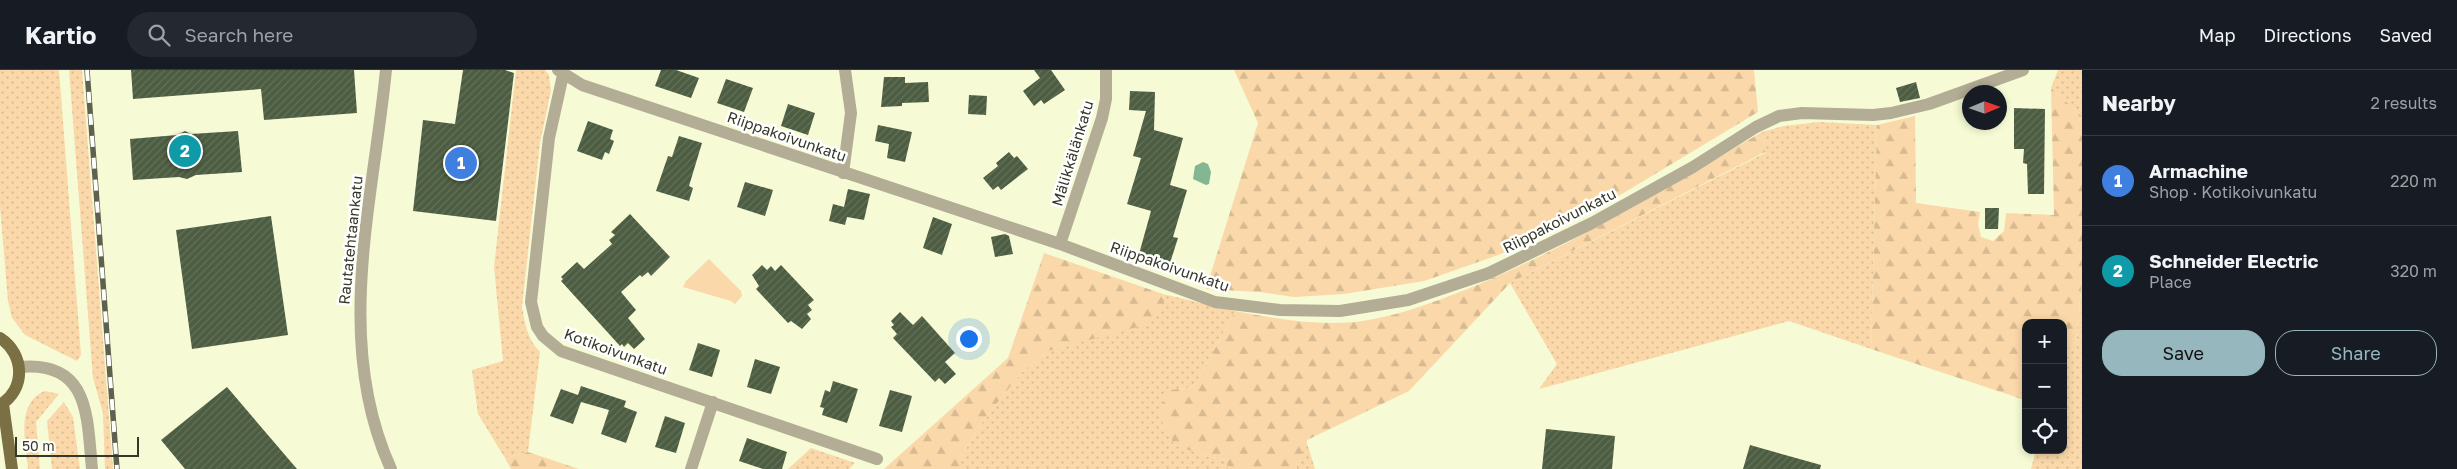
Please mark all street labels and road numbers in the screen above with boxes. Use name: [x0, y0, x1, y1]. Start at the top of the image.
street label: Mälikkälänkatu: [1047, 98, 1097, 208]
street label: Riippakoivunkatu: [725, 107, 849, 165]
street label: Rautatehtaankatu: [334, 175, 366, 305]
street label: Riippakoivunkatu: [1499, 184, 1619, 256]
street label: Riippakoivunkatu: [1108, 237, 1232, 295]
street label: Kotikoivunkatu: [562, 324, 670, 378]

